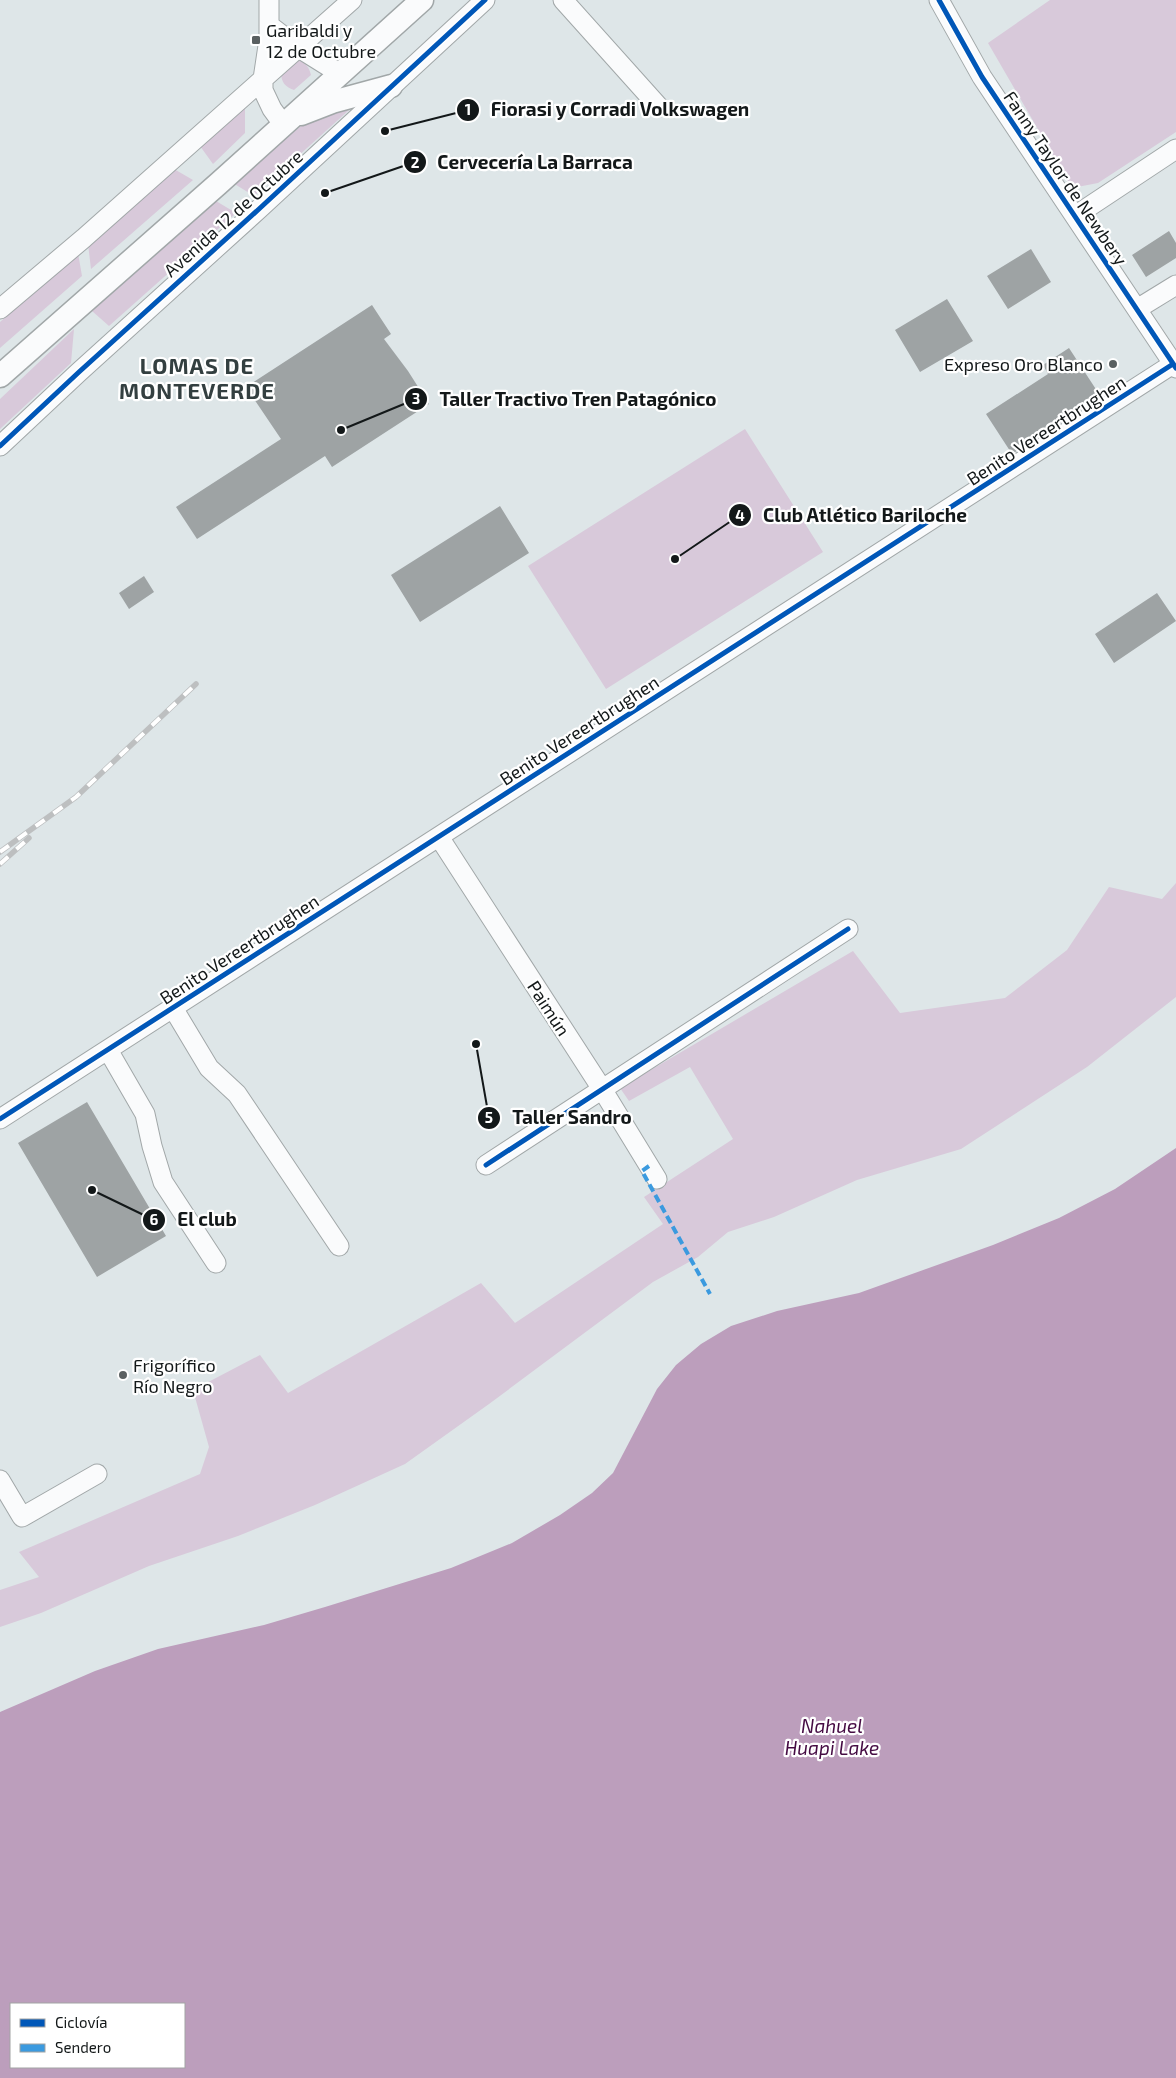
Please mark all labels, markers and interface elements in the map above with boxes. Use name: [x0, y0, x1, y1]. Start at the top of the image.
place label: Garibaldi y 12 de Octubre: [266, 19, 376, 62]
marker: Garibaldi y 12 de Octubre: [250, 34, 262, 46]
street label: Fanny Taylor de Newbery: [999, 87, 1133, 270]
callout: Fiorasi y Corradi Volkswagen: [455, 93, 760, 127]
text: Fiorasi y Corradi Volkswagen: [491, 97, 749, 121]
text: 1: [465, 100, 471, 118]
street label: Avenida 12 de Octubre: [159, 145, 307, 281]
callout: Cervecería La Barraca: [403, 145, 643, 179]
text: Cervecería La Barraca: [437, 150, 633, 173]
text: 2: [411, 153, 420, 171]
district label: LOMAS DE MONTEVERDE: [119, 352, 275, 403]
place label: Expreso Oro Blanco: [944, 353, 1103, 375]
marker: Expreso Oro Blanco: [1107, 358, 1119, 370]
street label: Benito Vereertbrughen: [962, 370, 1130, 490]
callout: Taller Tractivo Tren Patagónico: [403, 382, 727, 416]
text: Taller Tractivo Tren Patagónico: [439, 387, 717, 410]
text: 3: [412, 389, 420, 407]
callout: Club Atlético Bariloche: [728, 498, 977, 532]
text: Club Atlético Bariloche: [763, 503, 967, 526]
text: 4: [735, 506, 745, 524]
street label: Benito Vereertbrughen: [495, 670, 663, 790]
street label: Benito Vereertbrughen: [155, 889, 323, 1009]
street label: Paimún: [523, 976, 575, 1040]
callout: Taller Sandro: [477, 1101, 642, 1135]
text: Taller Sandro: [512, 1105, 632, 1128]
text: 5: [485, 1108, 493, 1126]
callout: El club: [142, 1203, 247, 1237]
text: El club: [177, 1207, 237, 1230]
text: 6: [150, 1210, 159, 1228]
place label: Frigorífico Río Negro: [133, 1354, 216, 1397]
marker: Frigorífico Río Negro: [117, 1369, 129, 1381]
water label: Nahuel Huapi Lake: [785, 1714, 879, 1759]
legend: [10, 2003, 185, 2068]
text: Ciclovía: [55, 2013, 107, 2031]
text: Sendero: [55, 2038, 111, 2056]

